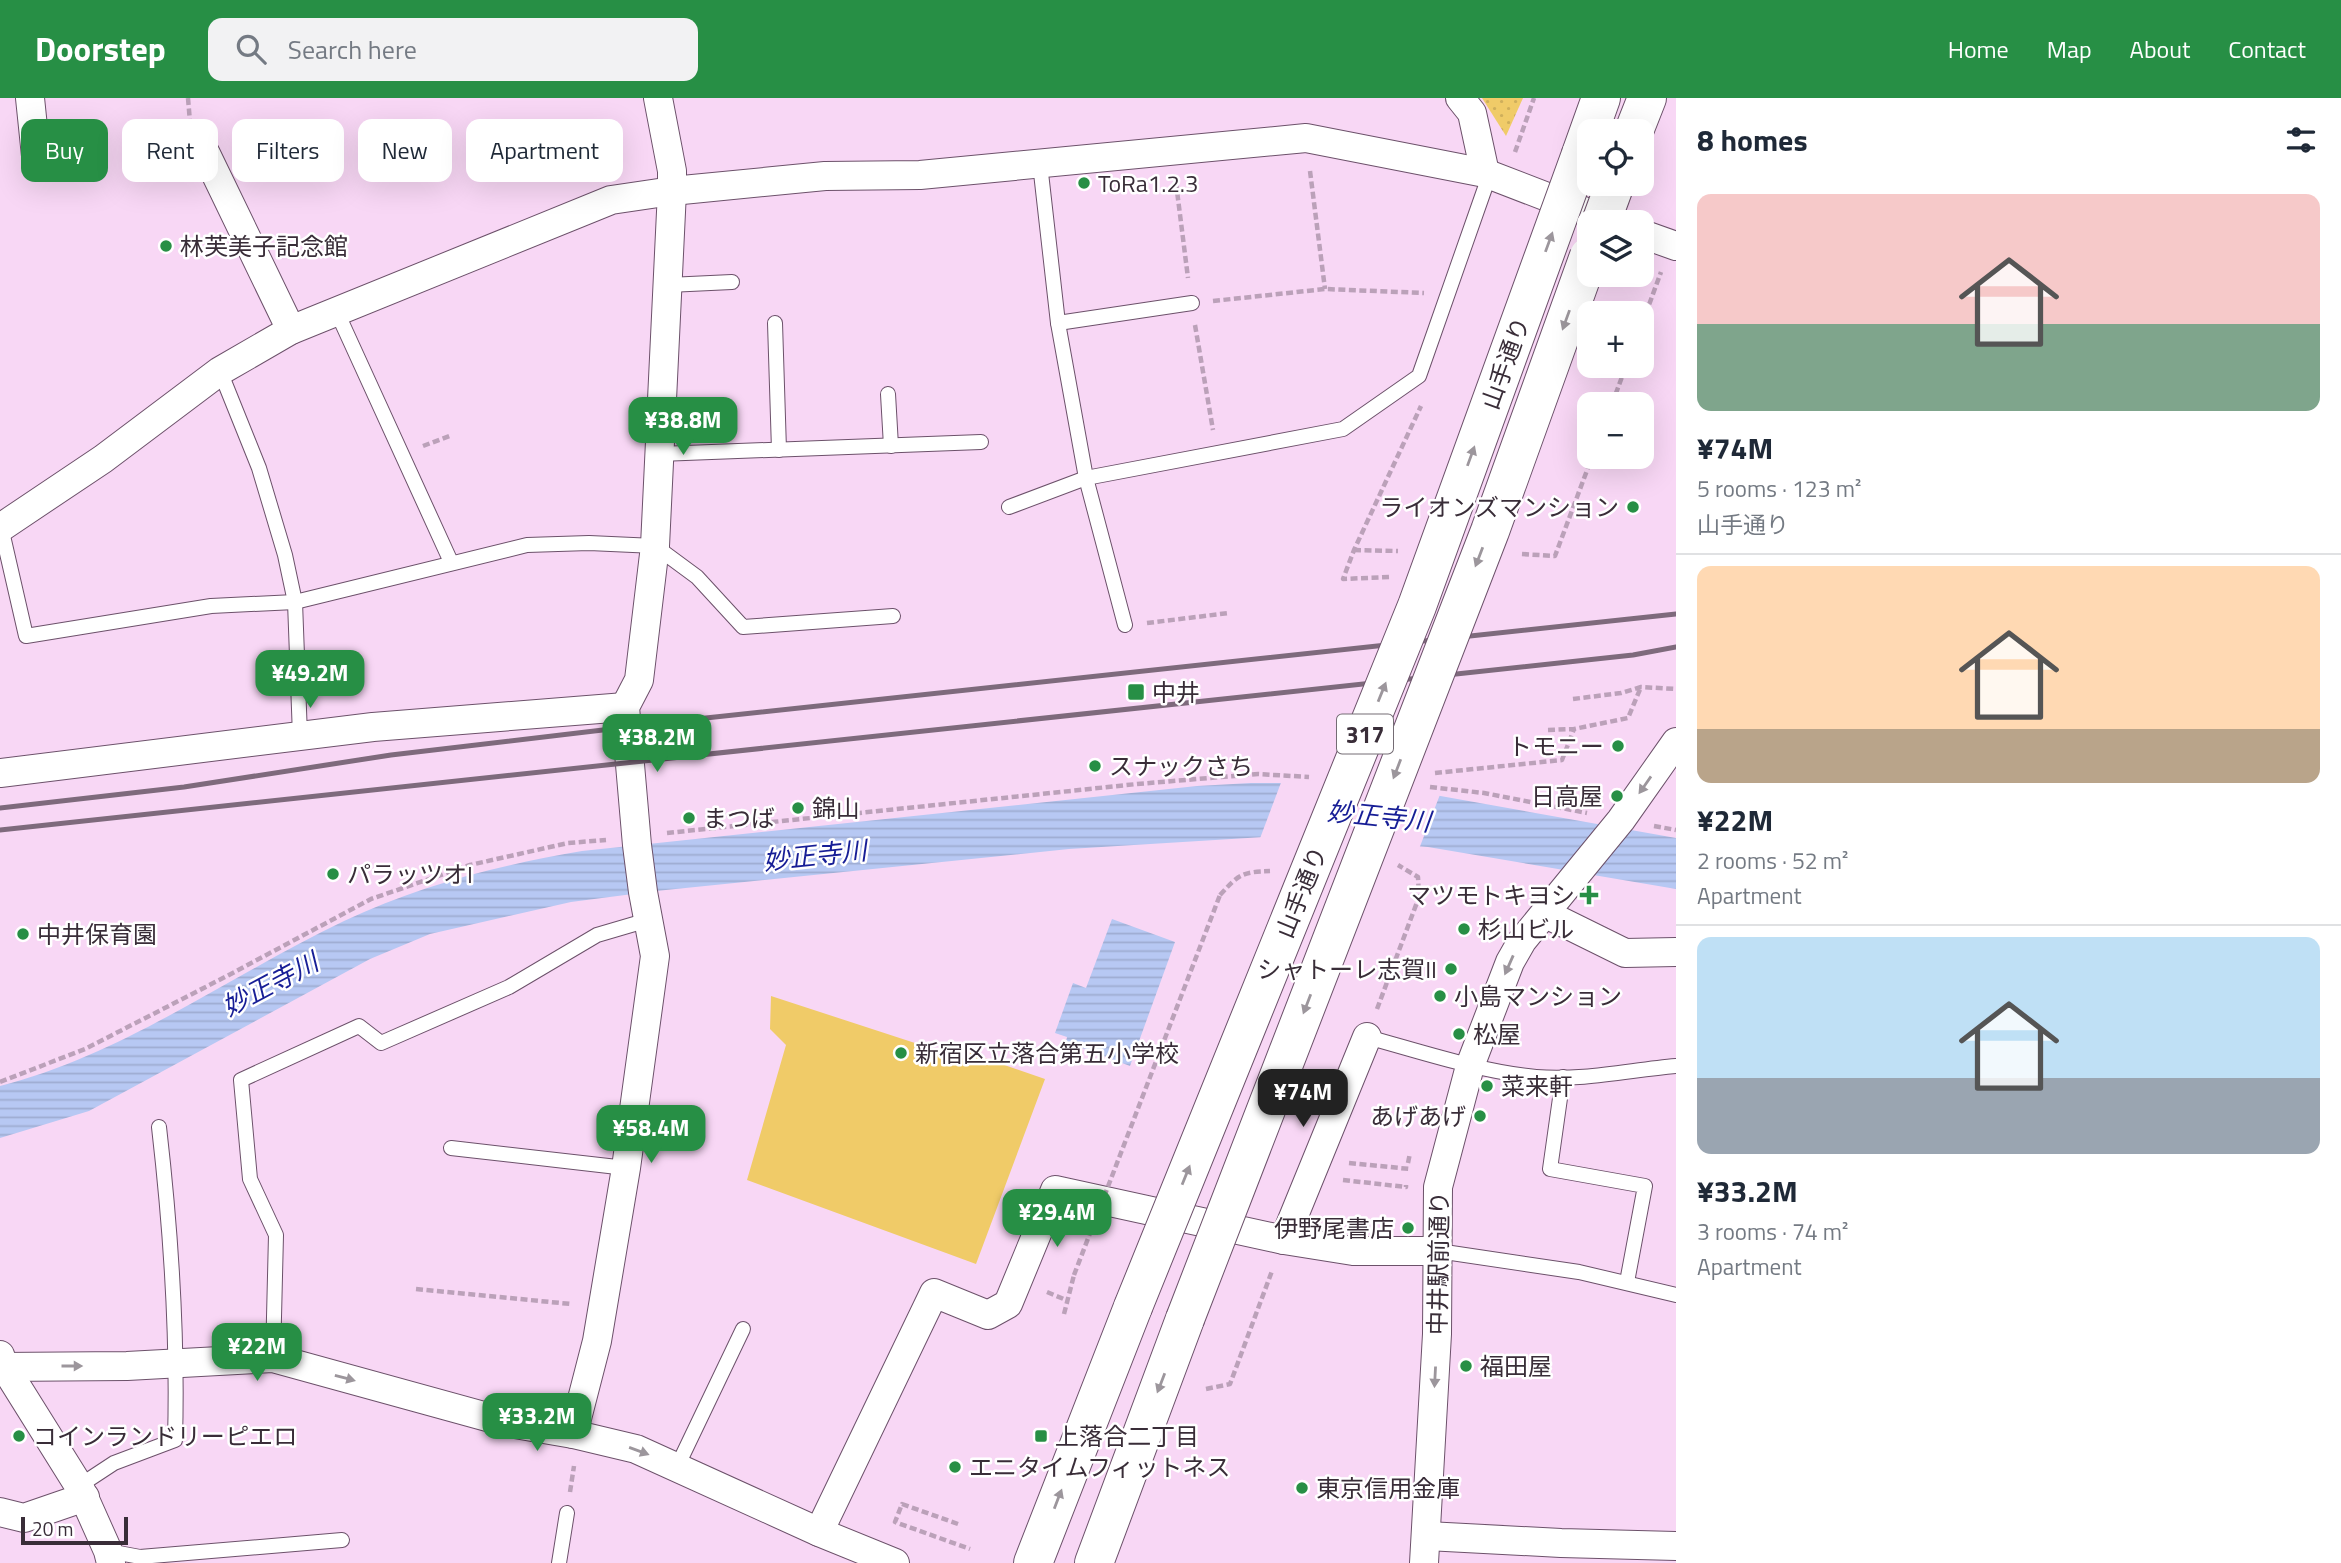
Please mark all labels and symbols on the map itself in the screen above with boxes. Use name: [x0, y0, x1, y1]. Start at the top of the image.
place label: ToRa1.2.3: [1098, 165, 1199, 201]
marker: ToRa1.2.3: [1076, 175, 1092, 191]
place label: 林芙美子記念館: [180, 228, 348, 264]
one-way arrow: [1543, 232, 1554, 253]
marker: 林芙美子記念館: [158, 238, 174, 254]
one-way arrow: [1560, 310, 1571, 331]
street label: 山手通り: [1472, 312, 1538, 414]
pin: ¥38.8M: [626, 398, 740, 457]
one-way arrow: [1466, 446, 1477, 467]
place label: ライオンズマンション: [1379, 489, 1619, 525]
marker: ライオンズマンション: [1625, 499, 1641, 515]
one-way arrow: [1474, 547, 1485, 568]
pin: ¥49.2M: [253, 650, 367, 710]
place label: 中井: [1152, 674, 1200, 710]
marker: 中井: [1126, 682, 1146, 702]
one-way arrow: [1376, 682, 1388, 702]
pin: ¥38.2M: [600, 714, 714, 774]
road number: 317: [1337, 714, 1393, 754]
place label: トモニー: [1508, 728, 1604, 764]
marker: トモニー: [1610, 738, 1626, 754]
place label: スナックさち: [1109, 748, 1253, 784]
marker: スナックさち: [1087, 758, 1103, 774]
one-way arrow: [1392, 759, 1403, 780]
one-way arrow: [1638, 776, 1652, 794]
place label: 日高屋: [1531, 778, 1603, 814]
marker: 日高屋: [1609, 788, 1625, 804]
place label: 錦山: [812, 790, 860, 826]
water label: 妙正寺川: [1325, 791, 1436, 841]
place label: まつば: [703, 800, 775, 836]
marker: 錦山: [790, 800, 806, 816]
marker: まつば: [681, 810, 697, 826]
water label: 妙正寺川: [761, 830, 872, 880]
street label: 山手通り: [1266, 841, 1336, 943]
place label: パラッツオI: [347, 856, 473, 892]
marker: パラッツオI: [325, 866, 341, 882]
place label: マツモトキヨシ: [1407, 877, 1575, 913]
marker: マツモトキヨシ: [1581, 887, 1597, 903]
place label: 杉山ビル: [1478, 911, 1574, 947]
place label: 中井保育園: [37, 916, 157, 952]
marker: 杉山ビル: [1456, 921, 1472, 937]
marker: 中井保育園: [15, 926, 31, 942]
water label: 妙正寺川: [215, 941, 328, 1026]
place label: シャトーレ志賀II: [1257, 951, 1437, 987]
one-way arrow: [1503, 955, 1514, 976]
marker: シャトーレ志賀II: [1443, 961, 1459, 977]
place label: 小島マンション: [1454, 978, 1622, 1014]
marker: 小島マンション: [1432, 988, 1448, 1004]
one-way arrow: [1301, 994, 1312, 1015]
place label: 松屋: [1473, 1016, 1521, 1052]
marker: 松屋: [1451, 1026, 1467, 1042]
place label: 新宿区立落合第五小学校: [915, 1035, 1179, 1071]
marker: 新宿区立落合第五小学校: [893, 1045, 909, 1061]
place label: 菜来軒: [1501, 1068, 1573, 1104]
pin: ¥74M: [1262, 1070, 1344, 1129]
marker: 菜来軒: [1479, 1078, 1495, 1094]
place label: あげあげ: [1370, 1098, 1466, 1134]
pin: ¥58.4M: [594, 1105, 708, 1165]
marker: あげあげ: [1472, 1108, 1488, 1124]
one-way arrow: [1181, 1165, 1192, 1186]
pin: ¥29.4M: [1000, 1190, 1114, 1249]
street label: 中井駅前通り: [1419, 1191, 1457, 1335]
place label: 伊野尾書店: [1274, 1210, 1394, 1246]
marker: 伊野尾書店: [1400, 1220, 1416, 1236]
pin: ¥22M: [216, 1324, 298, 1383]
place label: 福田屋: [1480, 1348, 1552, 1384]
marker: 福田屋: [1458, 1358, 1474, 1374]
one-way arrow: [61, 1360, 83, 1372]
one-way arrow: [1429, 1367, 1440, 1389]
one-way arrow: [334, 1373, 356, 1384]
one-way arrow: [1155, 1373, 1166, 1394]
pin: ¥33.2M: [480, 1394, 594, 1453]
place label: コインランドリーピエロ: [33, 1418, 297, 1454]
place label: 上落合二丁目: [1055, 1418, 1199, 1454]
marker: コインランドリーピエロ: [11, 1428, 27, 1444]
marker: 上落合二丁目: [1033, 1428, 1049, 1444]
one-way arrow: [628, 1446, 649, 1457]
place label: エニタイムフィットネス: [969, 1449, 1231, 1485]
marker: エニタイムフィットネス: [947, 1459, 963, 1475]
place label: 東京信用金庫: [1316, 1470, 1460, 1506]
marker: 東京信用金庫: [1294, 1480, 1310, 1496]
one-way arrow: [1052, 1489, 1063, 1510]
scale bar: [21, 1514, 128, 1546]

